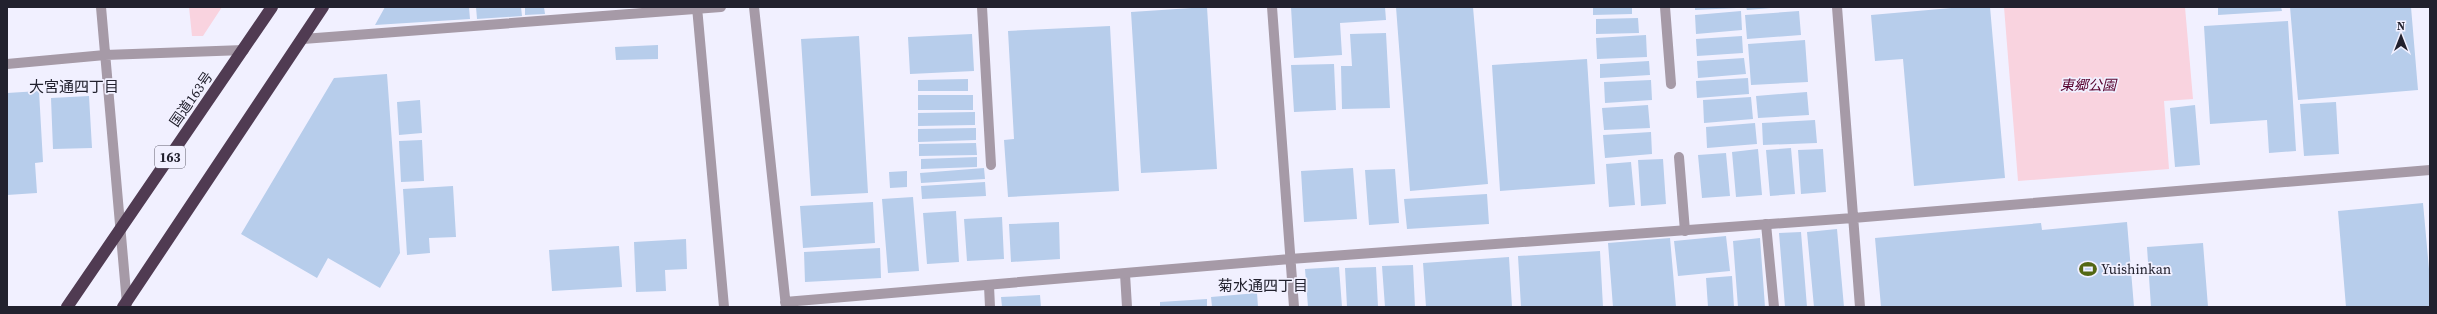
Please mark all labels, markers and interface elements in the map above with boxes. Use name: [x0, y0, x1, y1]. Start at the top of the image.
north arrow: [2381, 16, 2421, 56]
text: N: [2397, 19, 2405, 34]
street label: 国道163号: [165, 67, 217, 131]
park label: 東郷公園: [2060, 75, 2118, 95]
district label: 大宮通四丁目: [29, 76, 119, 97]
road number: 163: [155, 146, 185, 168]
sports icon: Yuishinkan: [2078, 259, 2098, 279]
place label: Yuishinkan: [2101, 259, 2172, 279]
district label: 菊水通四丁目: [1218, 275, 1308, 296]

